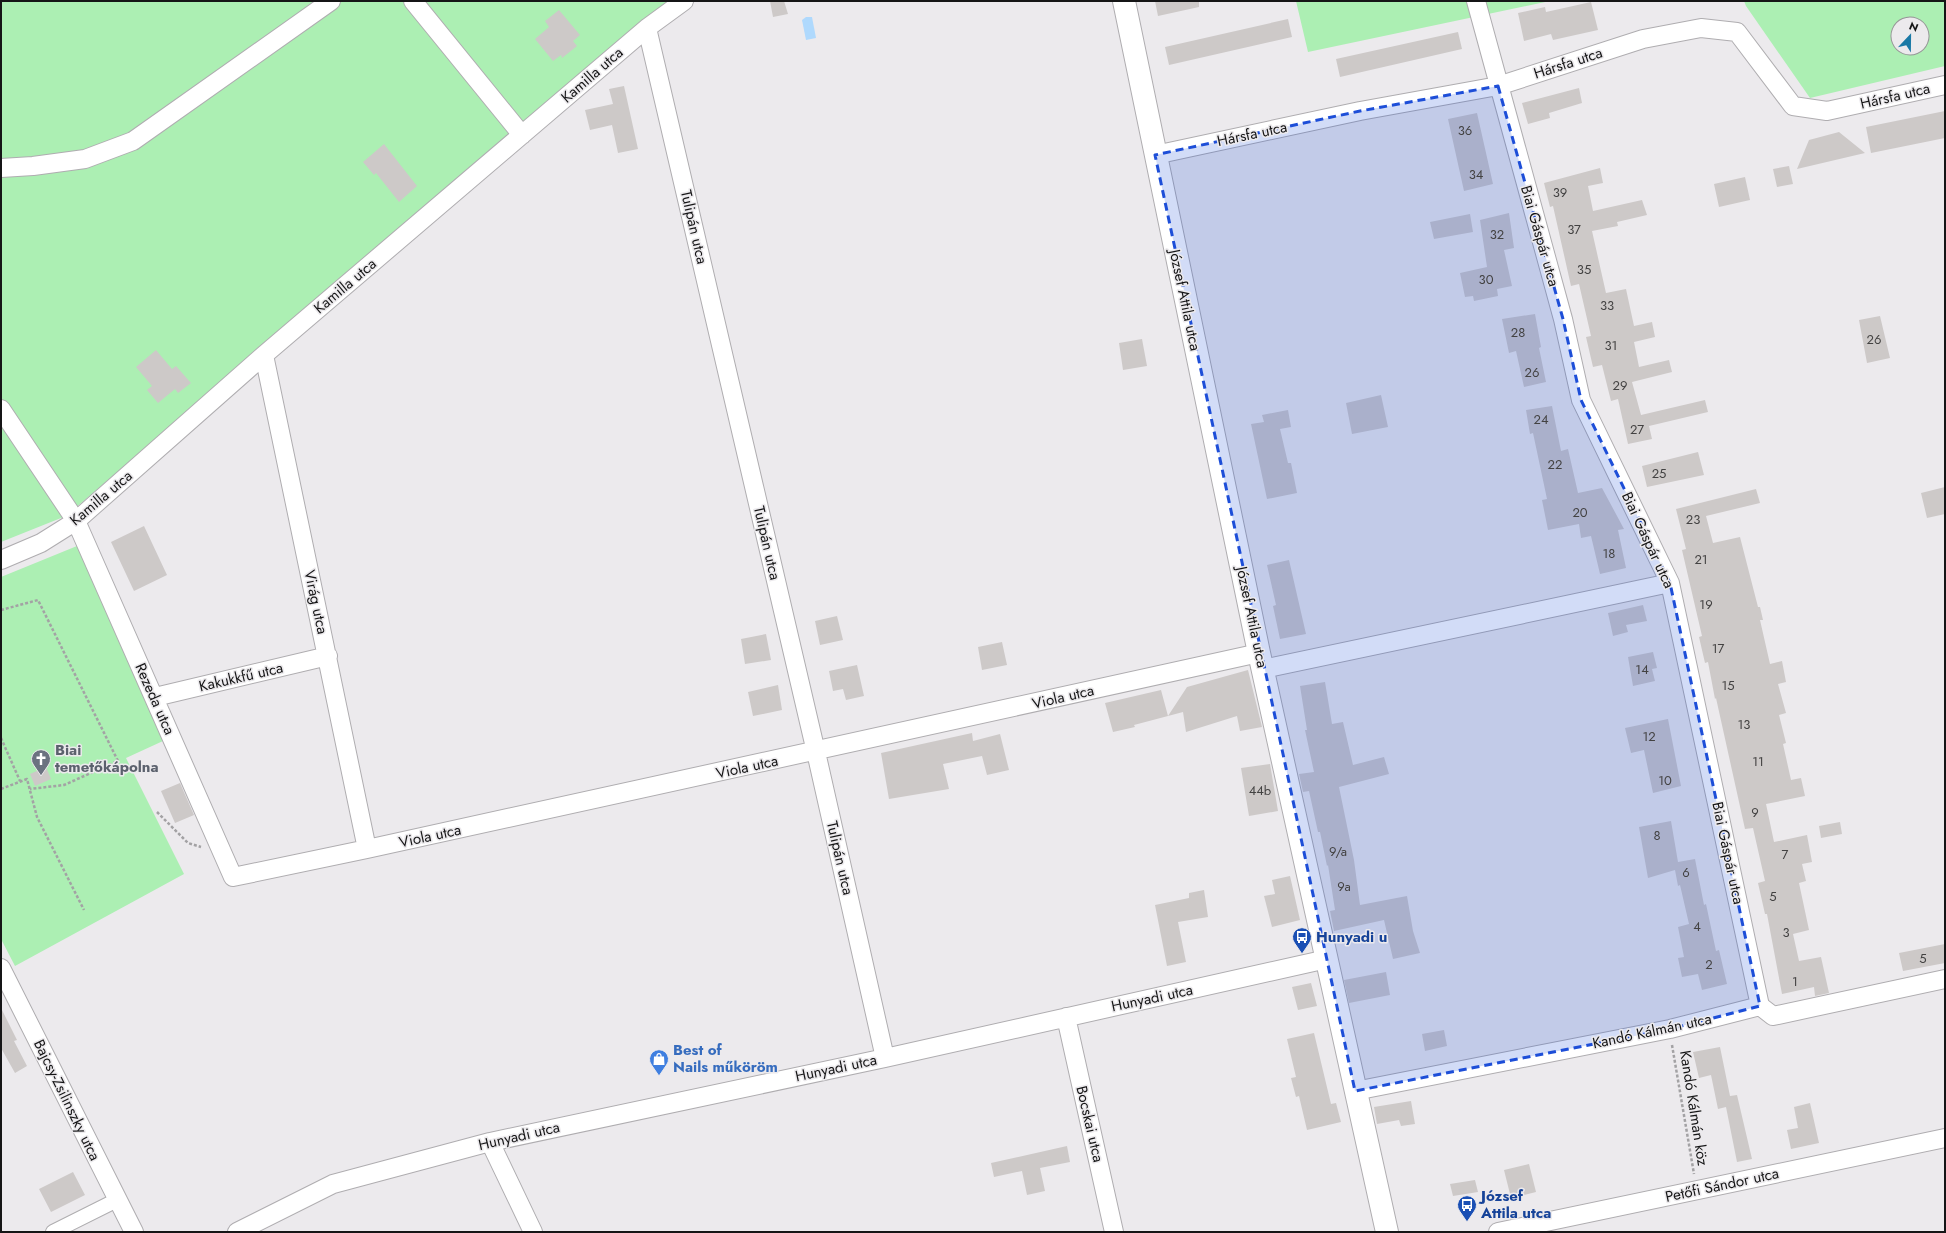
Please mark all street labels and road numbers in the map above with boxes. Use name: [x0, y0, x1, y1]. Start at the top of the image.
street label: Kamilla utca: [556, 42, 628, 108]
street label: Hársfa utca: [1531, 42, 1605, 84]
street label: Hársfa utca: [1858, 77, 1932, 115]
street label: Hársfa utca: [1215, 116, 1289, 152]
street label: Biai Gáspár utca: [1515, 183, 1565, 289]
street label: Tulipán utca: [675, 188, 713, 266]
street label: József Attila utca: [1163, 245, 1206, 353]
street label: Kamilla utca: [309, 253, 381, 319]
street label: Kamilla utca: [65, 465, 137, 531]
street label: Biai Gáspár utca: [1616, 488, 1680, 592]
street label: Tulipán utca: [748, 504, 786, 582]
street label: József Attila utca: [1230, 562, 1273, 670]
street label: Virág utca: [298, 568, 334, 636]
street label: Kakukkfű utca: [197, 657, 285, 697]
street label: Rezeda utca: [129, 660, 181, 738]
street label: Viola utca: [1030, 679, 1096, 715]
street label: Viola utca: [714, 750, 780, 784]
street label: Biai Gáspár utca: [1706, 800, 1750, 906]
street label: Viola utca: [397, 819, 463, 853]
street label: Tulipán utca: [821, 819, 859, 897]
street label: Hunyadi utca: [1109, 979, 1195, 1017]
street label: Kandó Kálmán utca: [1590, 1008, 1714, 1054]
street label: Bajcsy-Zsilinszky utca: [28, 1036, 106, 1164]
street label: Hunyadi utca: [793, 1049, 879, 1087]
street label: Kandó Kálmán köz: [1674, 1049, 1714, 1167]
street label: Bocskai utca: [1071, 1084, 1109, 1164]
street label: Hunyadi utca: [476, 1116, 562, 1156]
street label: Petőfi Sándor utca: [1663, 1162, 1781, 1208]

